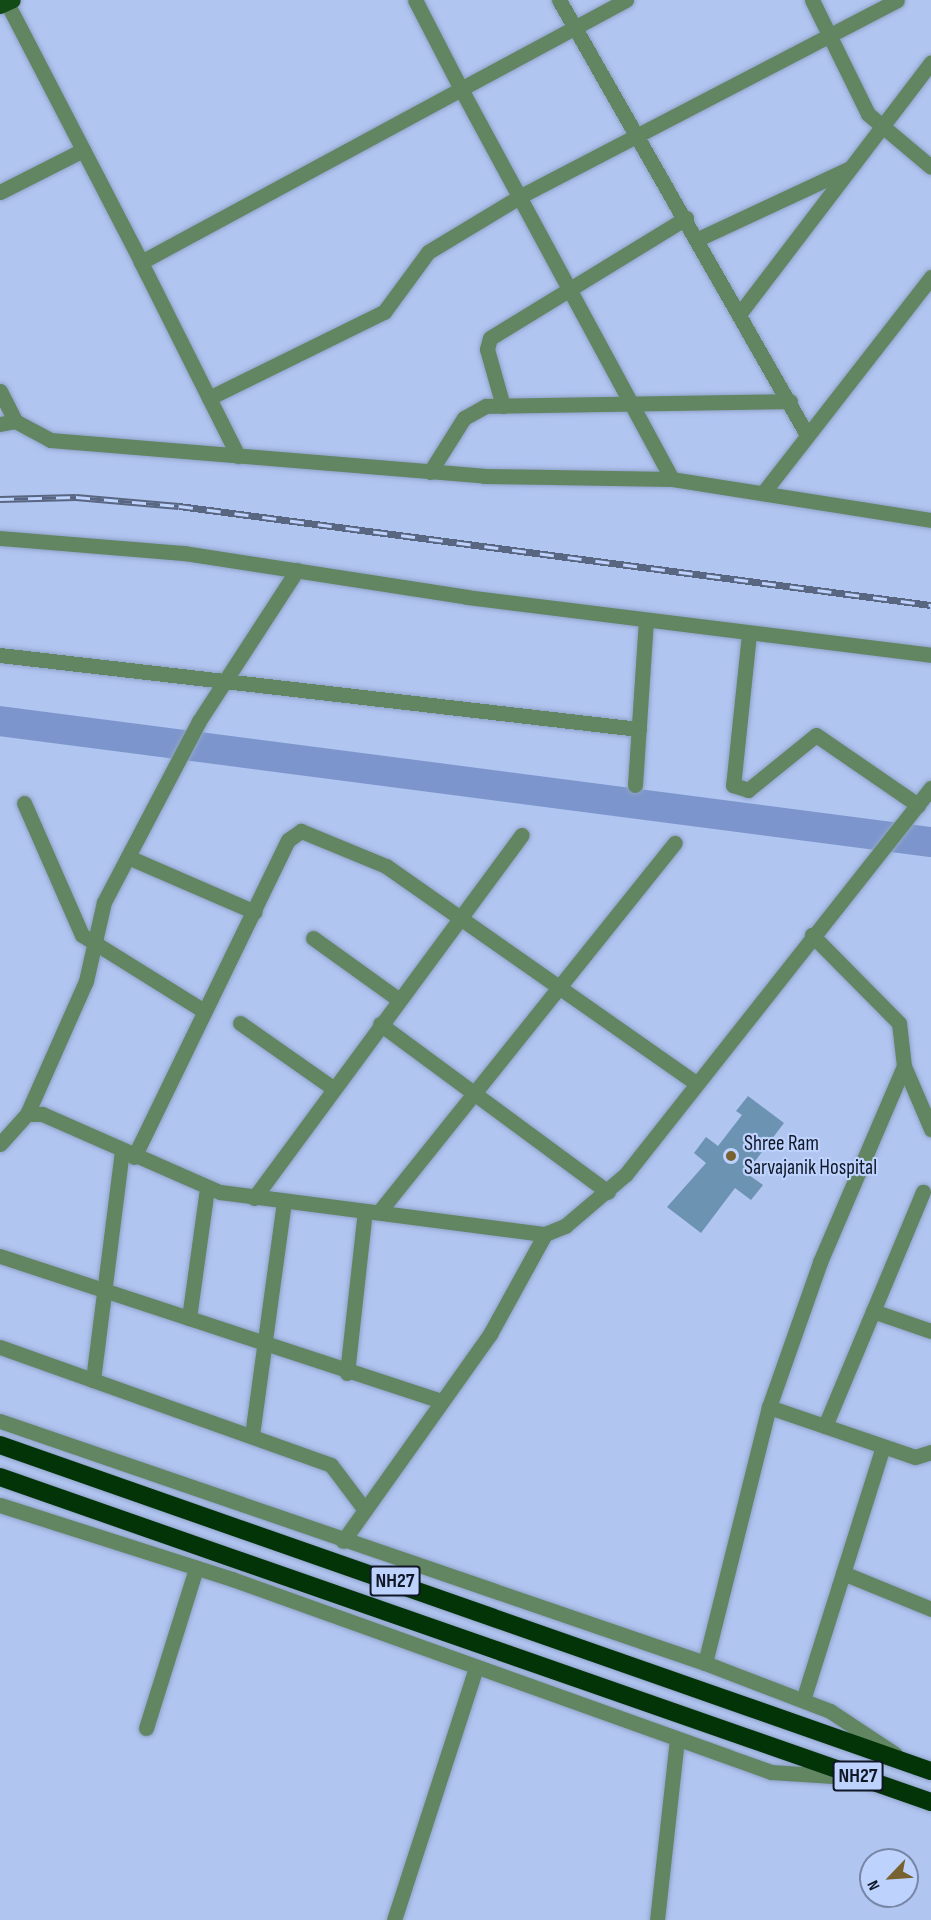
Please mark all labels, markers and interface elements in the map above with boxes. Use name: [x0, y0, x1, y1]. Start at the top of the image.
place label: Shree Ram Sarvajanik Hospital: [744, 1131, 877, 1181]
marker: Shree Ram Sarvajanik Hospital: [722, 1147, 740, 1165]
road number: NH27: [370, 1564, 420, 1598]
road number: NH27: [832, 1759, 884, 1793]
north arrow: [859, 1848, 919, 1908]
text: N: [864, 1877, 884, 1893]

